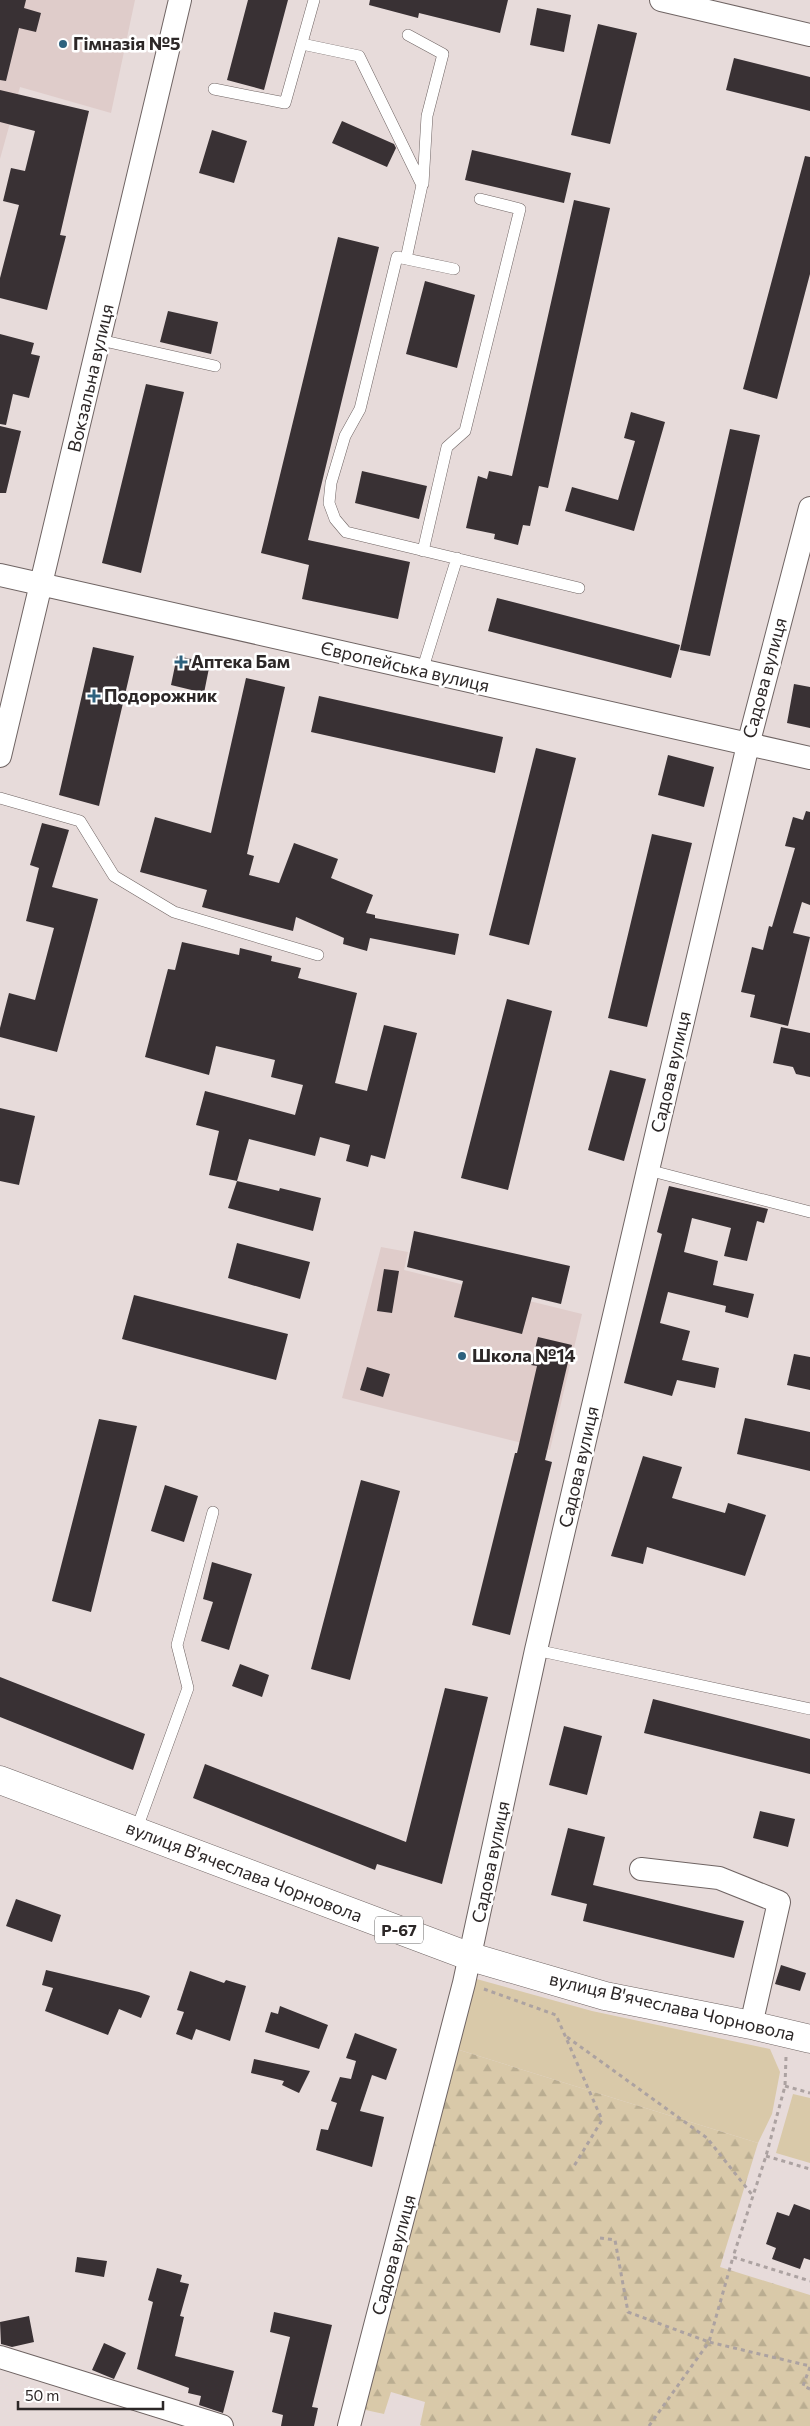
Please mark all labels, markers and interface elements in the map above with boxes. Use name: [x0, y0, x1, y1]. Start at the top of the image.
place label: Гімназія №5: [73, 32, 181, 54]
marker: Гімназія №5: [57, 38, 69, 50]
street label: Вокзальна вулиця: [62, 301, 118, 454]
street label: Садова вулиця: [737, 615, 791, 741]
street label: Європейська вулиця: [319, 636, 492, 696]
place label: Аптека Бам: [191, 650, 290, 672]
marker: Аптека Бам: [175, 656, 187, 668]
place label: Подорожник: [104, 684, 218, 706]
marker: Подорожник: [88, 690, 100, 702]
street label: Садова вулиця: [645, 1009, 695, 1135]
place label: Школа №14: [472, 1344, 576, 1366]
marker: Школа №14: [456, 1350, 468, 1362]
street label: Садова вулиця: [553, 1404, 603, 1530]
street label: Садова вулиця: [466, 1799, 514, 1925]
street label: вулиця В'ячеслава Чорновола: [123, 1816, 366, 1926]
road number: Р-67: [375, 1916, 423, 1944]
street label: вулиця В'ячеслава Чорновола: [547, 1967, 797, 2045]
street label: Садова вулиця: [366, 2192, 420, 2318]
scale bar: [18, 2378, 162, 2410]
text: 50 m: [25, 2386, 59, 2404]

